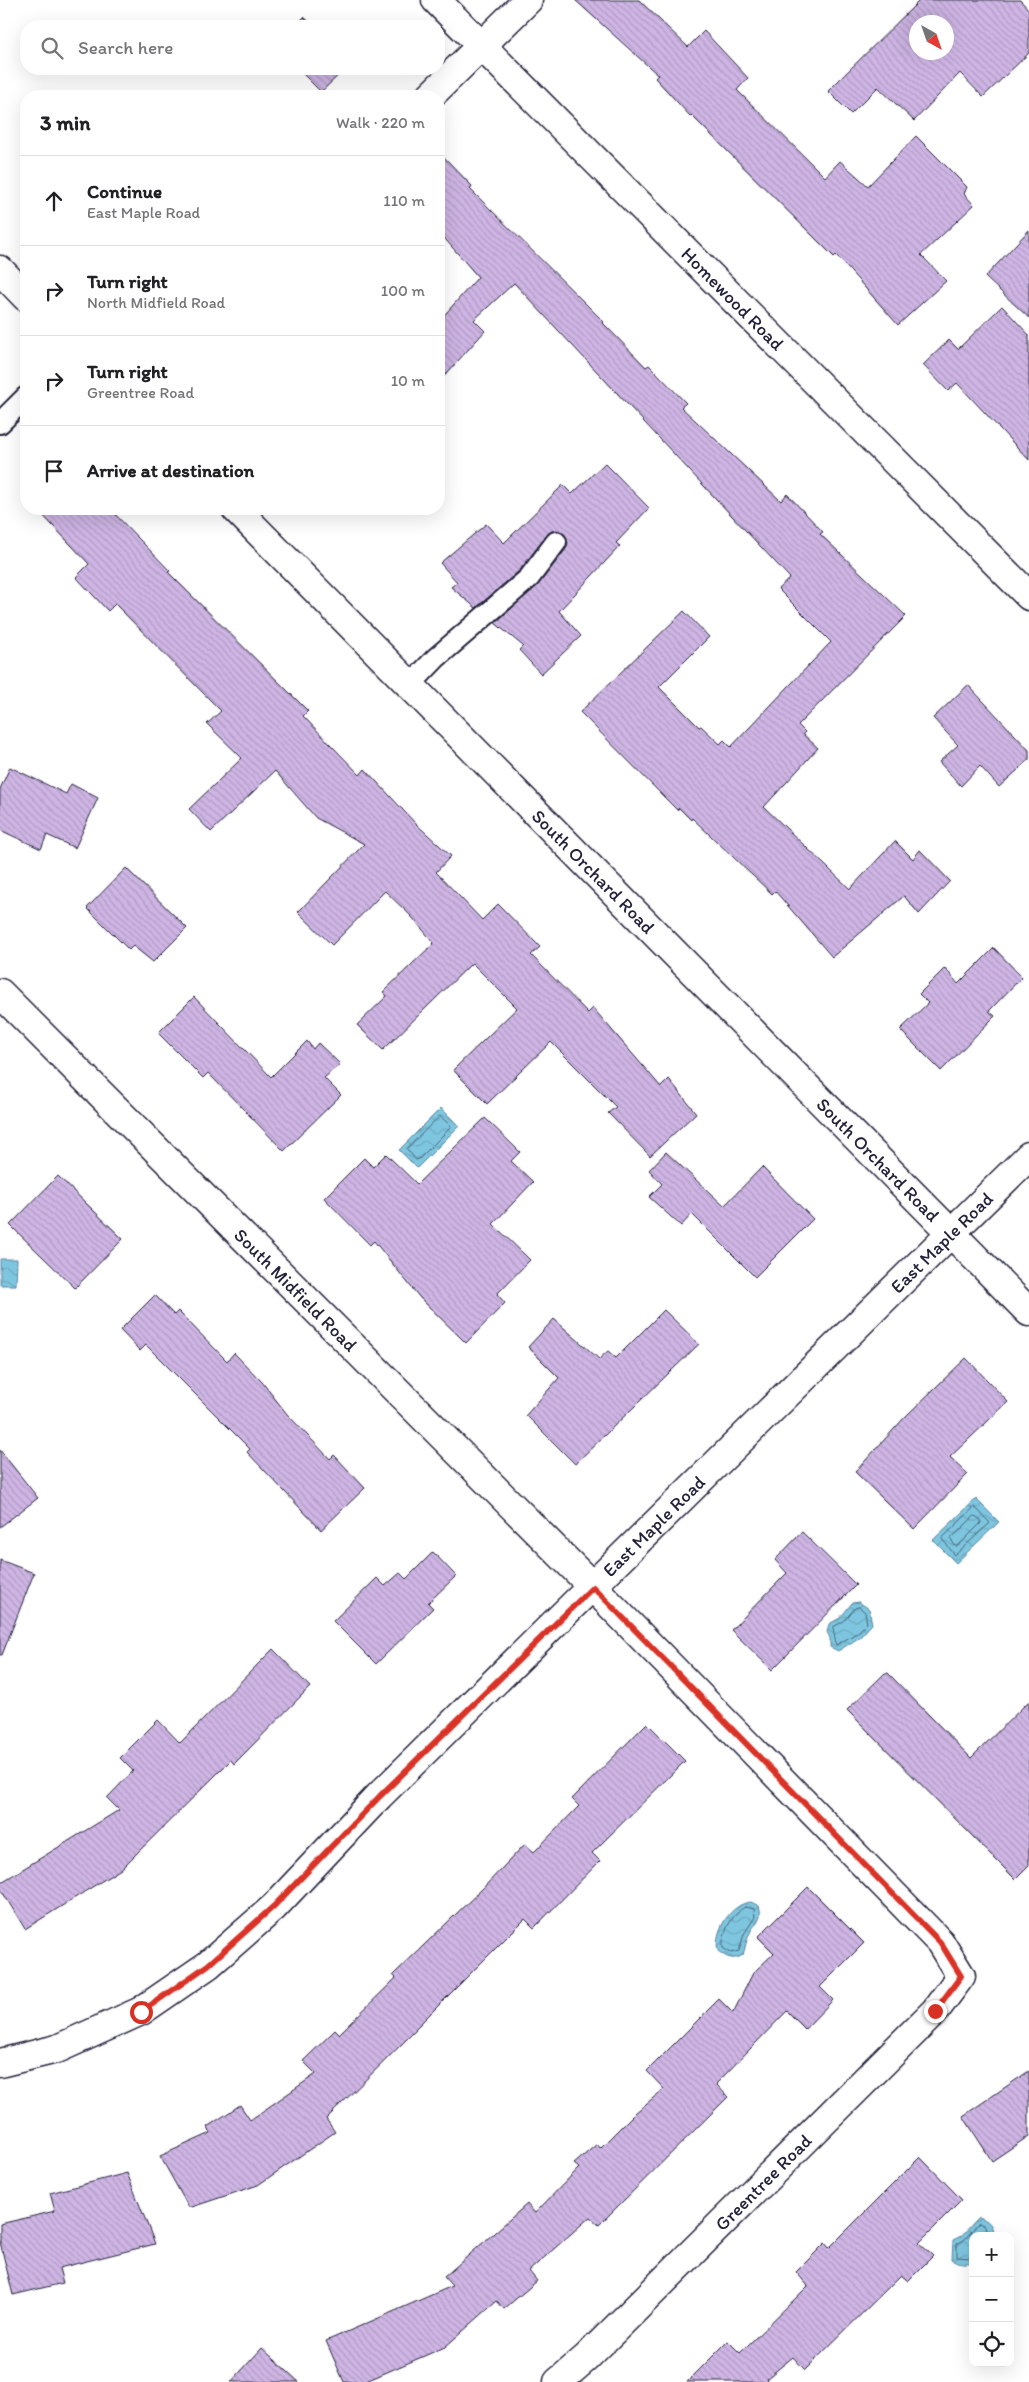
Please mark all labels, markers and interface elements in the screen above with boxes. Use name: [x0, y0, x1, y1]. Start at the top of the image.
north arrow: [909, 15, 954, 60]
search box: [20, 20, 445, 75]
icon: search: [38, 34, 66, 62]
text: Search here: [78, 36, 173, 59]
text: 3 min: [40, 110, 90, 135]
text: Walk · 220 m: [336, 113, 425, 132]
text: Continue: [87, 180, 162, 203]
icon: ahead: [40, 187, 68, 215]
text: 110 m: [383, 191, 425, 210]
text: East Maple Road: [87, 203, 200, 222]
street label: Homewood Road: [676, 242, 789, 356]
text: Turn right: [87, 270, 168, 293]
icon: right: [40, 277, 68, 305]
text: 100 m: [381, 281, 425, 300]
text: North Midfield Road: [87, 293, 225, 312]
text: Turn right: [87, 360, 168, 383]
icon: right: [40, 367, 68, 395]
text: 10 m: [391, 371, 425, 390]
text: Greentree Road: [87, 383, 194, 402]
icon: arrive: [40, 457, 68, 485]
text: Arrive at destination: [87, 459, 254, 482]
street label: South Orchard Road: [527, 805, 660, 938]
street label: South Orchard Road: [812, 1093, 944, 1227]
street label: East Maple Road: [886, 1187, 998, 1298]
street label: South Midfield Road: [229, 1223, 363, 1357]
street label: East Maple Road: [598, 1471, 710, 1581]
route end: [924, 2000, 947, 2023]
route start: [130, 2001, 153, 2024]
street label: Greentree Road: [710, 2129, 817, 2236]
map controls: [969, 2232, 1014, 2367]
button: +: [969, 2232, 1014, 2277]
button: −: [969, 2277, 1014, 2322]
button: locate: [969, 2322, 1014, 2367]

